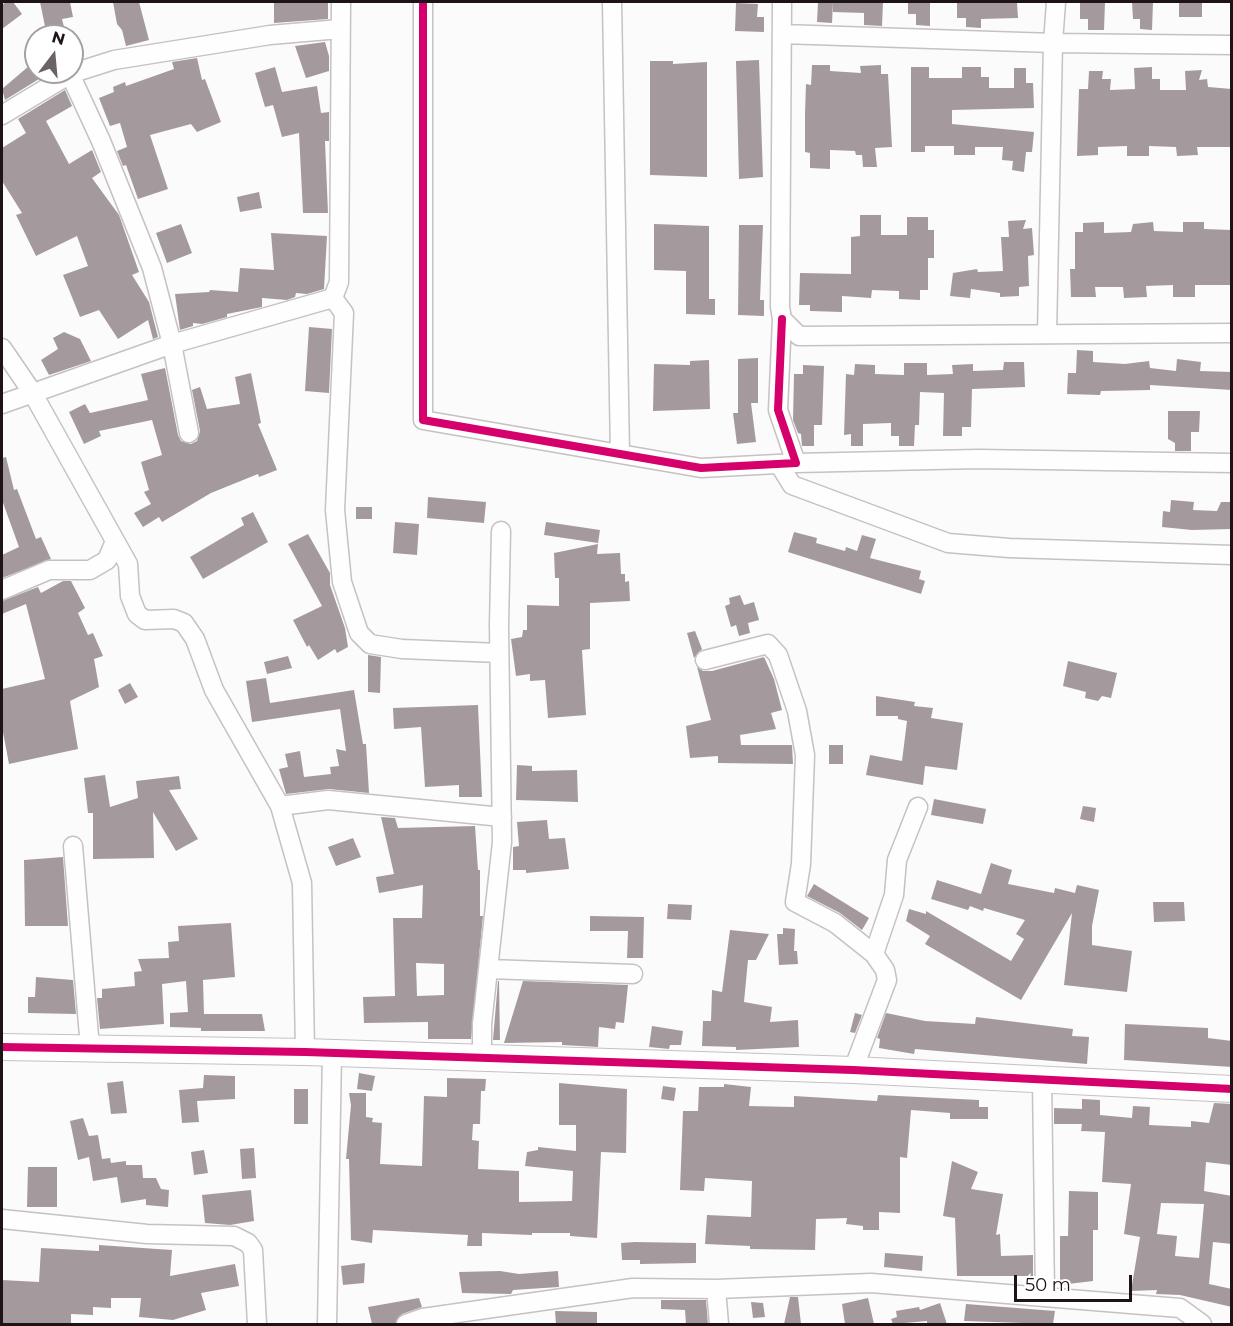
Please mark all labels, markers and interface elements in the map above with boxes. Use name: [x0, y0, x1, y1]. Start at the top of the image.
north arrow: [24, 24, 84, 84]
text: N: [50, 27, 67, 49]
scale bar: [1017, 1263, 1136, 1301]
text: 50 m: [1025, 1274, 1071, 1296]

